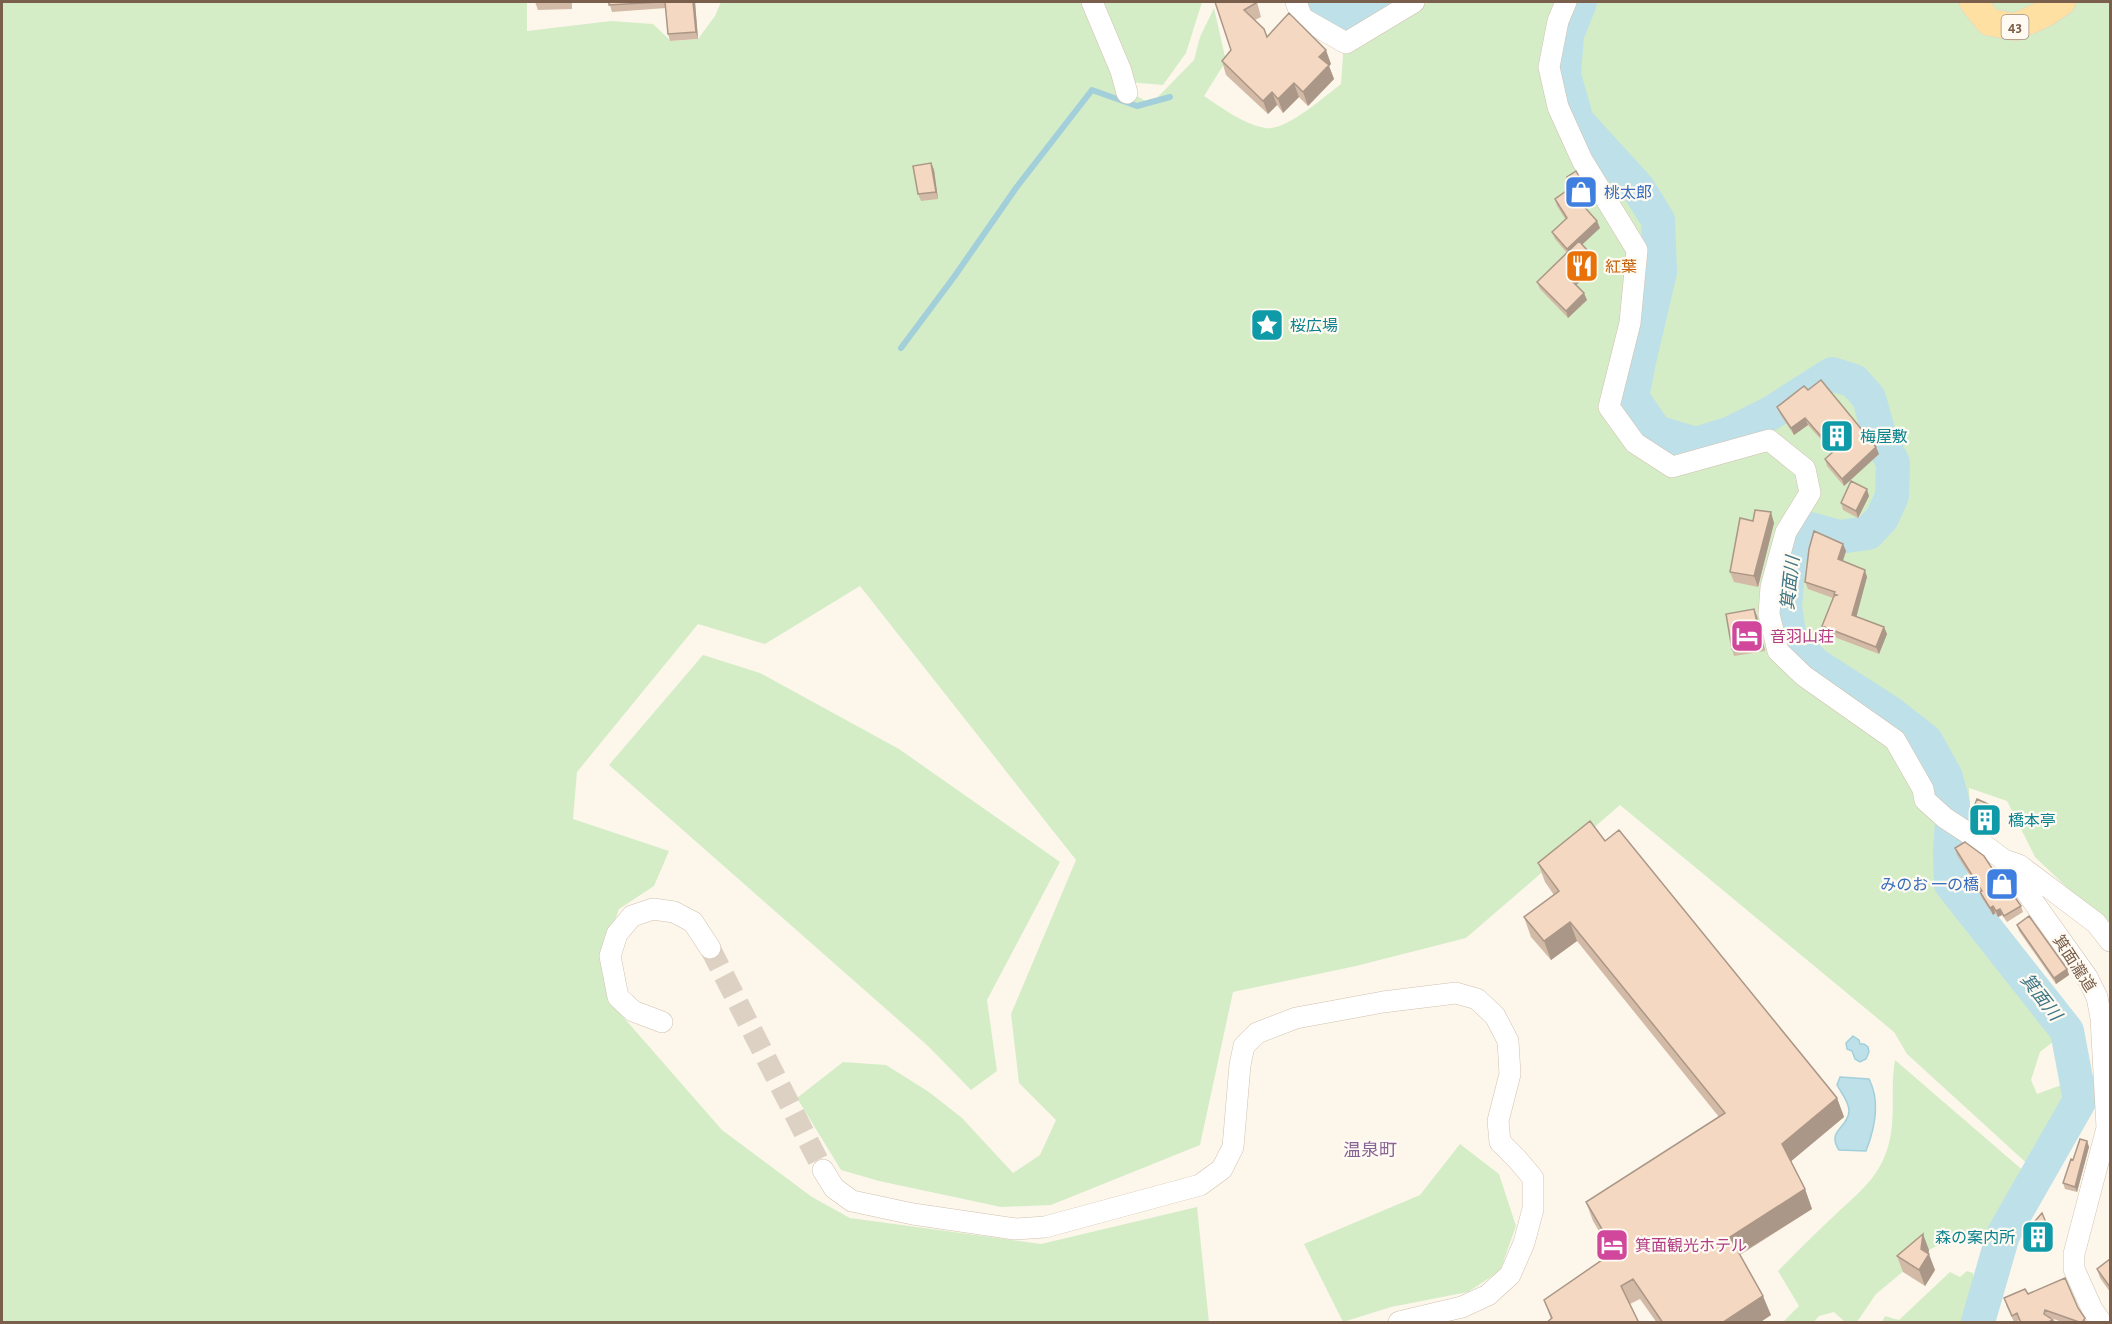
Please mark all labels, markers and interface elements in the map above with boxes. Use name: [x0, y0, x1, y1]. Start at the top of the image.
road number: 43: [2002, 15, 2028, 39]
shop icon: 桃太郎: [1563, 174, 1599, 210]
place label: 桃太郎: [1604, 184, 1652, 201]
restaurant icon: 紅葉: [1564, 248, 1600, 284]
place label: 紅葉: [1605, 258, 1637, 275]
place icon: 桜広場: [1249, 307, 1285, 343]
place label: 桜広場: [1290, 318, 1338, 334]
building icon: 梅屋敷: [1819, 418, 1855, 454]
place label: 梅屋敷: [1860, 428, 1908, 445]
water label: 箕面川: [1777, 553, 1803, 611]
hotel icon: 音羽山荘: [1729, 618, 1765, 654]
place label: 音羽山荘: [1770, 629, 1834, 645]
building icon: 橋本亭: [1967, 802, 2003, 838]
place label: 橋本亭: [2008, 812, 2056, 829]
shop icon: みのお 一の橋: [1984, 866, 2020, 902]
place label: みのお 一の橋: [1880, 876, 1979, 893]
street label: 箕面瀧道: [2050, 932, 2099, 995]
water label: 箕面川: [2016, 970, 2067, 1026]
district label: 温泉町: [1343, 1141, 1397, 1160]
building icon: 森の案内所: [2020, 1219, 2056, 1255]
hotel icon: 箕面観光ホテル: [1594, 1227, 1630, 1263]
place label: 森の案内所: [1935, 1229, 2015, 1246]
place label: 箕面観光ホテル: [1635, 1237, 1747, 1254]

